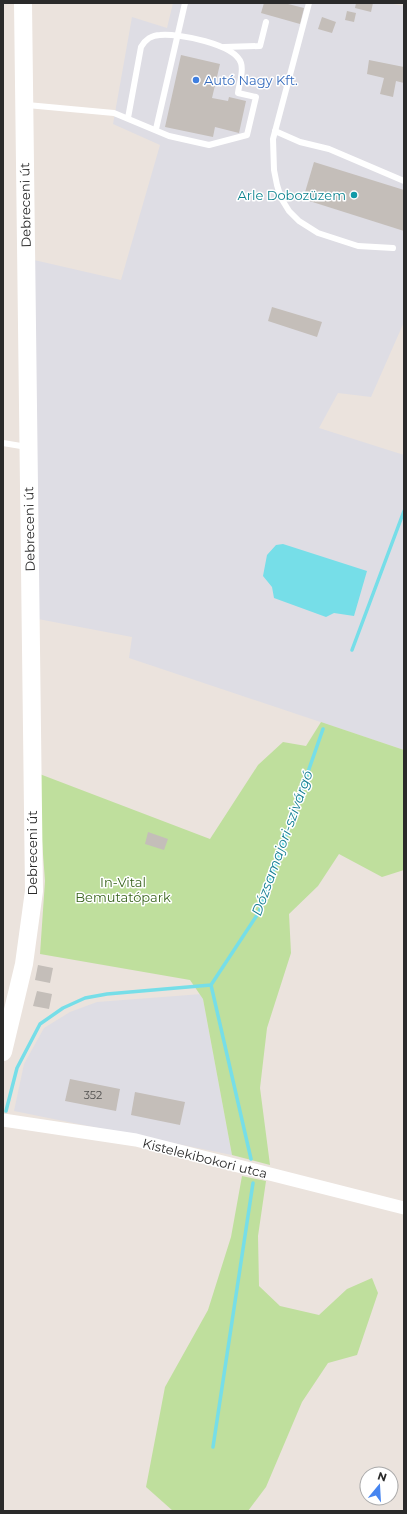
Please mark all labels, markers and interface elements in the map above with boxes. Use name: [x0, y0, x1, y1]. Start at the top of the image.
place label: Autó Nagy Kft.: [204, 72, 298, 88]
marker: Autó Nagy Kft.: [191, 75, 201, 85]
street label: Debreceni út: [16, 162, 34, 248]
place label: Arle Dobozüzem: [238, 187, 346, 203]
marker: Arle Dobozüzem: [349, 190, 359, 200]
street label: Debreceni út: [20, 486, 38, 572]
water label: Dózsamajori-szivárgó: [247, 768, 317, 918]
street label: Debreceni út: [24, 810, 40, 896]
park label: In-Vital Bemutatópark: [75, 874, 171, 905]
house number: 352: [84, 1088, 102, 1102]
street label: Kistelekibokori utca: [141, 1135, 269, 1181]
north arrow: [359, 1466, 399, 1506]
text: N: [376, 1468, 388, 1485]

